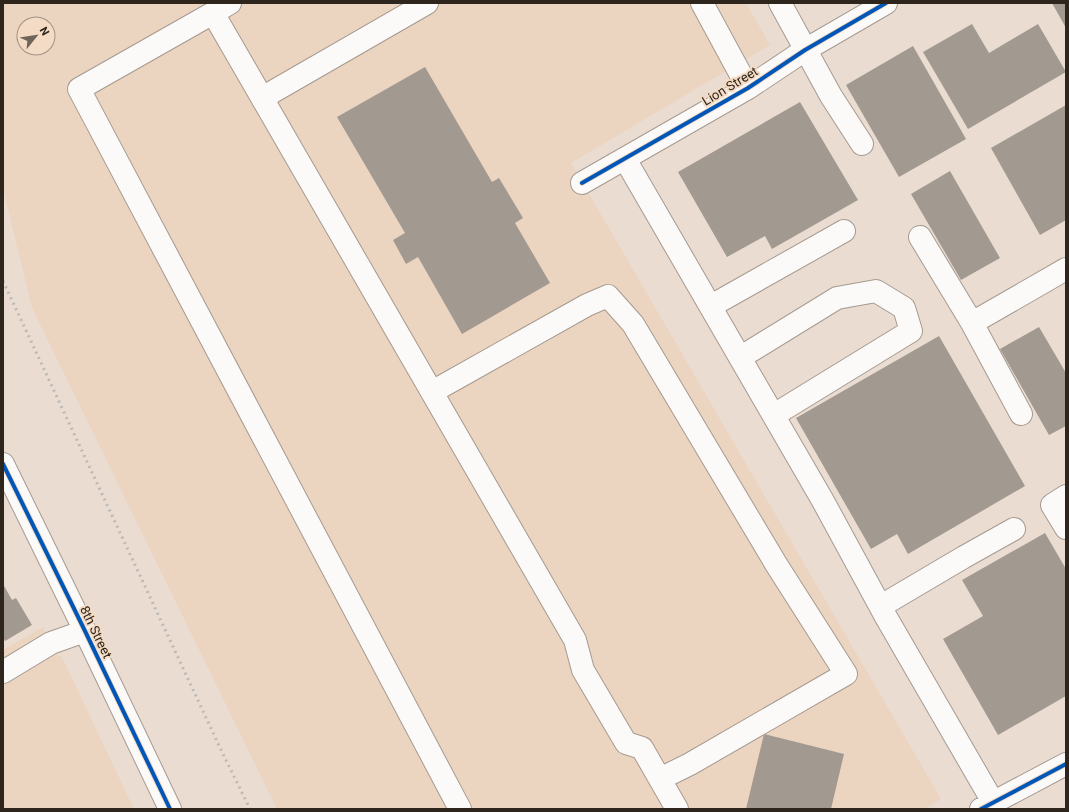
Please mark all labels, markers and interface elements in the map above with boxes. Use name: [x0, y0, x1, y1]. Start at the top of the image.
north arrow: [16, 16, 56, 56]
text: N: [37, 25, 52, 38]
street label: Lion Street: [699, 64, 761, 108]
street label: 8th Street: [77, 603, 115, 661]

